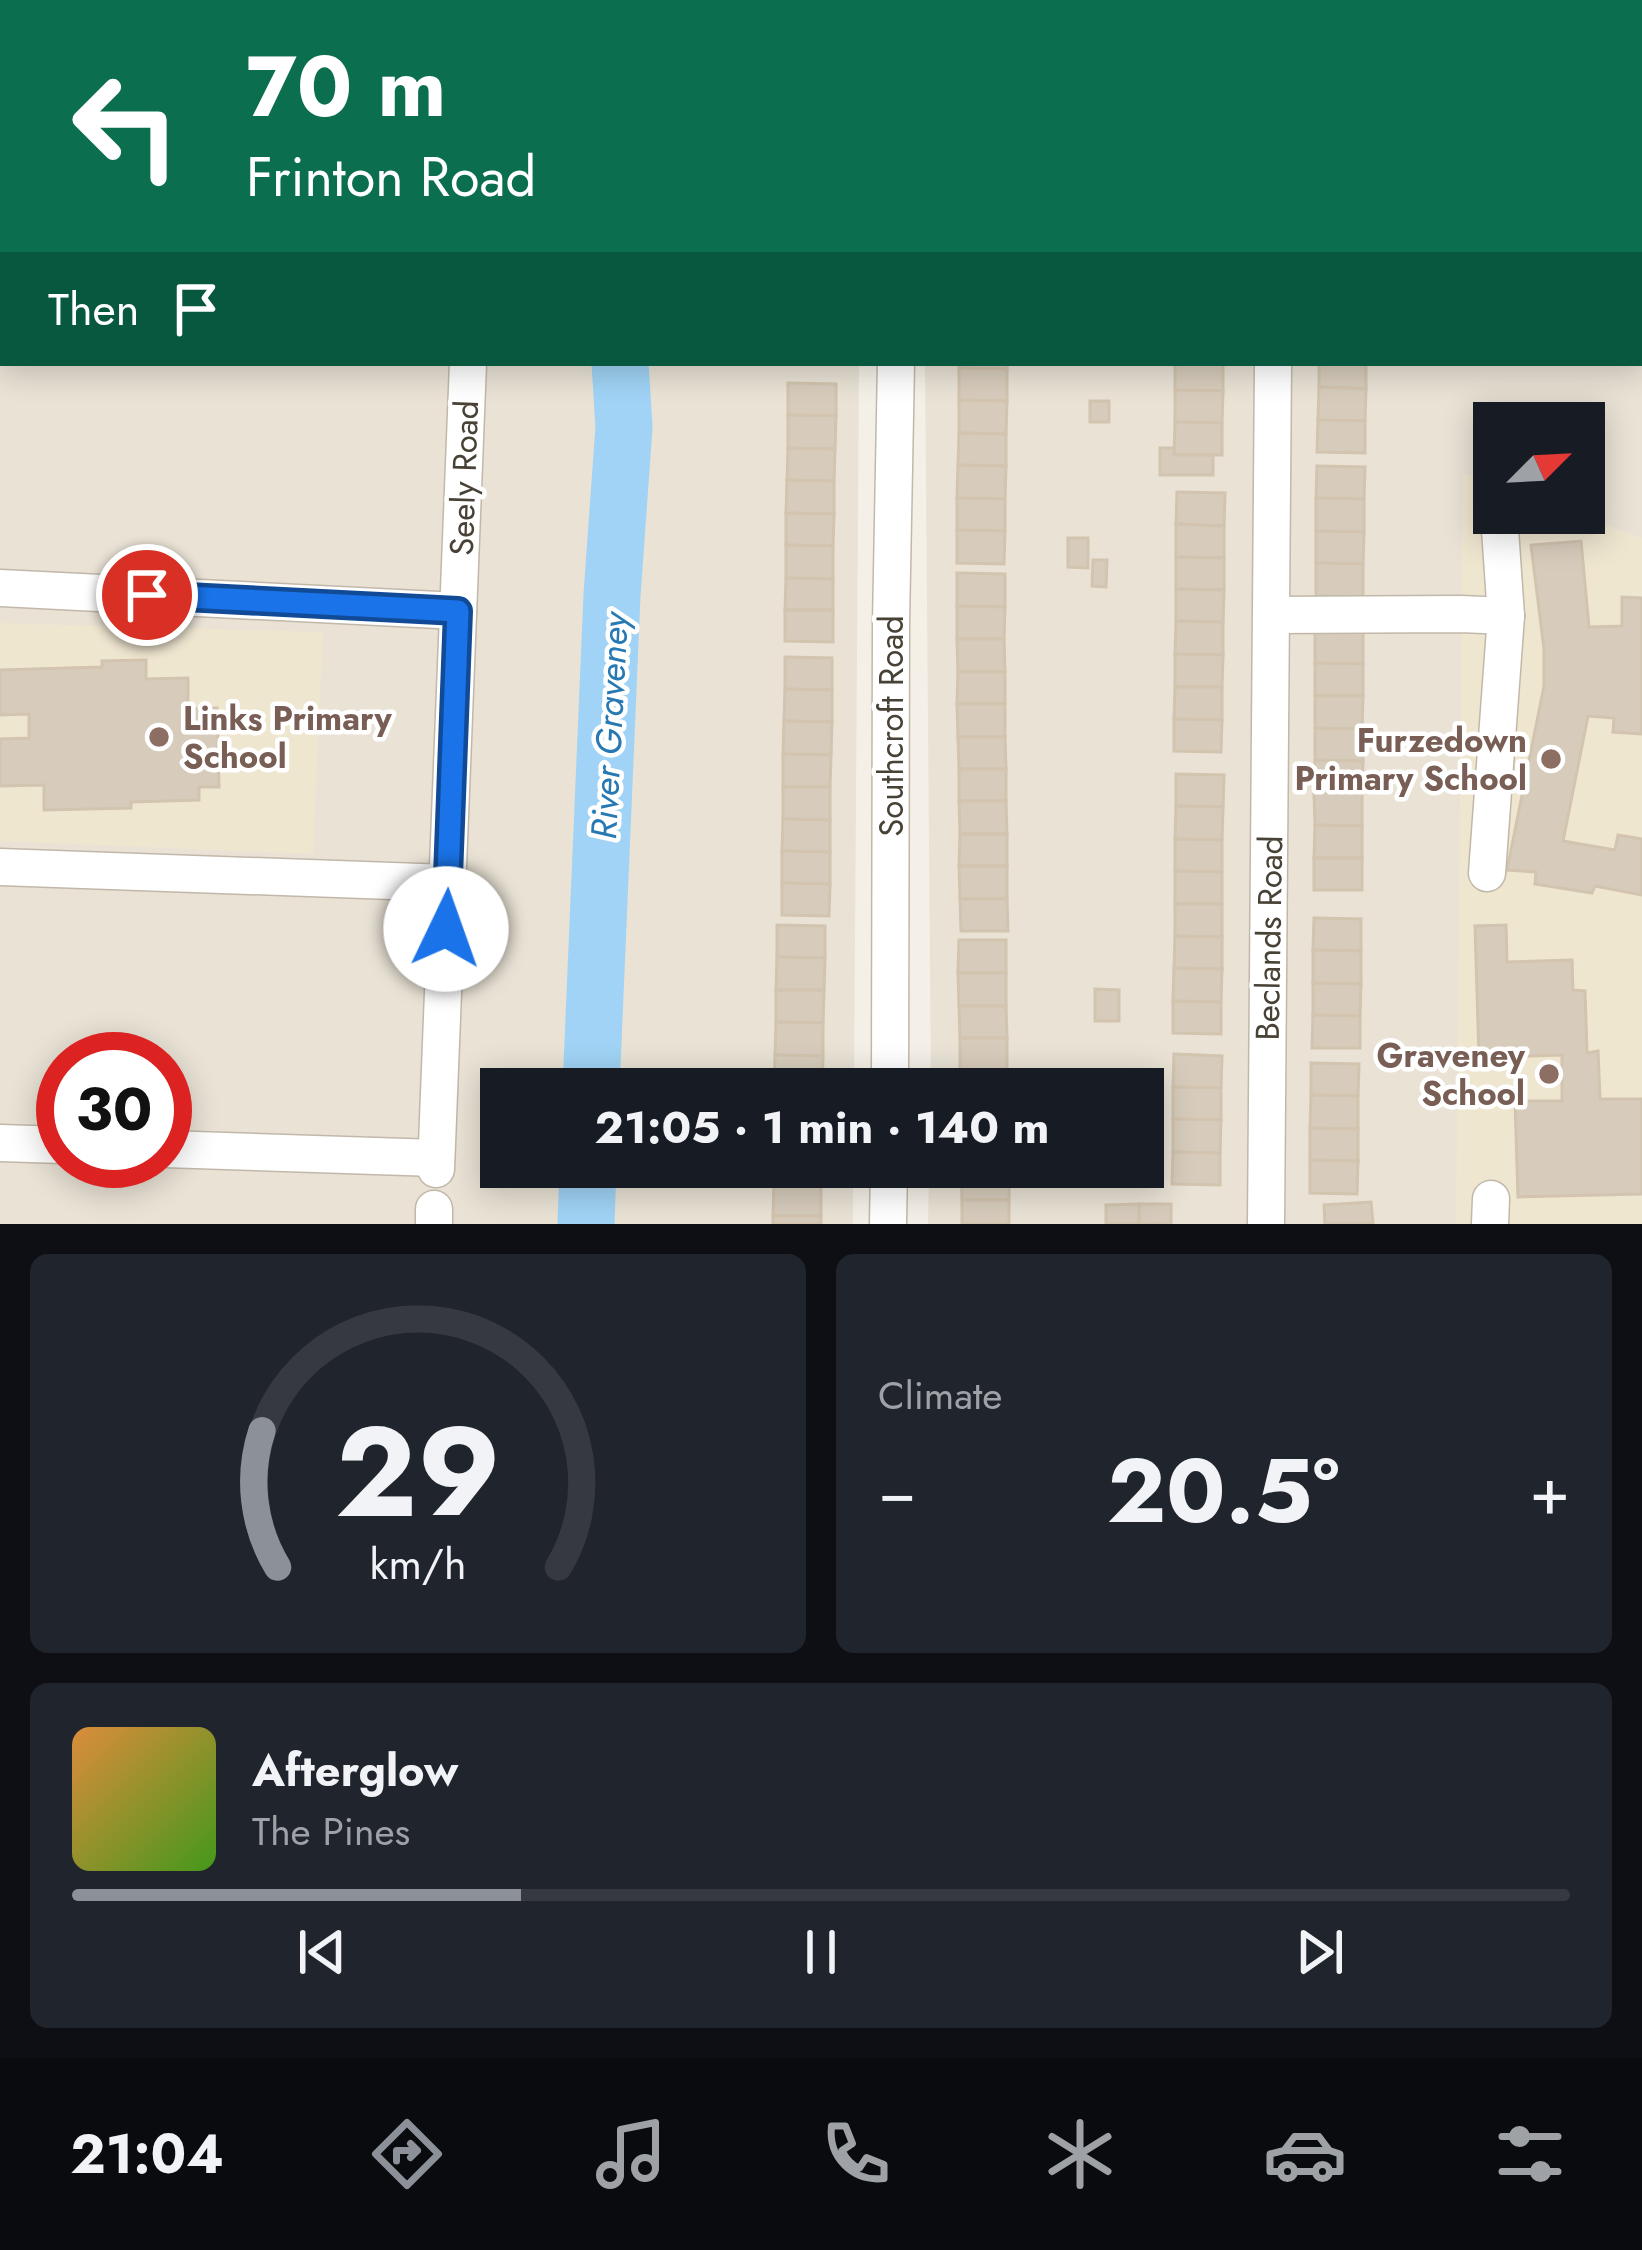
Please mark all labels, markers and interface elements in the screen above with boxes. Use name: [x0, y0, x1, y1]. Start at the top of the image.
text: 70 m: [246, 26, 446, 148]
icon: left: [48, 48, 204, 204]
text: Frinton Road: [246, 138, 536, 216]
icon: arrive: [163, 276, 229, 342]
text: Then: [48, 277, 139, 342]
street label: Seely Road: [438, 400, 490, 556]
north arrow: [1473, 402, 1605, 534]
map controls: [1473, 402, 1605, 534]
pin: [96, 544, 198, 646]
icon: arrive: [114, 562, 180, 628]
water label: River Graveney: [577, 609, 641, 841]
street label: Southcroft Road: [868, 615, 915, 837]
place label: Links Primary School: [183, 695, 392, 780]
place label: Furzedown Primary School: [1294, 717, 1527, 802]
marker: Links Primary School: [146, 724, 172, 750]
marker: Furzedown Primary School: [1538, 746, 1564, 772]
street label: Beclands Road: [1244, 835, 1294, 1041]
position arrow: [383, 866, 509, 992]
speed limit sign: 30: [36, 1032, 192, 1188]
place label: Graveney School: [1377, 1032, 1526, 1117]
marker: Graveney School: [1536, 1061, 1562, 1087]
text: 21:05 · 1 min · 140 m: [595, 1095, 1049, 1160]
text: Climate: [878, 1367, 1002, 1424]
text: 29: [335, 1382, 501, 1563]
text: 20.5°: [1107, 1426, 1339, 1556]
text: −: [878, 1443, 917, 1539]
text: +: [1529, 1443, 1570, 1539]
text: km/h: [370, 1532, 466, 1594]
text: Afterglow: [252, 1738, 458, 1803]
text: The Pines: [252, 1803, 410, 1860]
icon: previous: [289, 1919, 355, 1985]
icon: pause: [788, 1919, 854, 1985]
icon: next: [1287, 1919, 1353, 1985]
icon: directions: [365, 2112, 449, 2196]
icon: music: [589, 2112, 673, 2196]
icon: phone: [814, 2112, 898, 2196]
icon: climate: [1038, 2112, 1122, 2196]
icon: car: [1263, 2112, 1347, 2196]
icon: filters: [1488, 2112, 1572, 2196]
text: 21:04: [70, 2115, 224, 2193]

